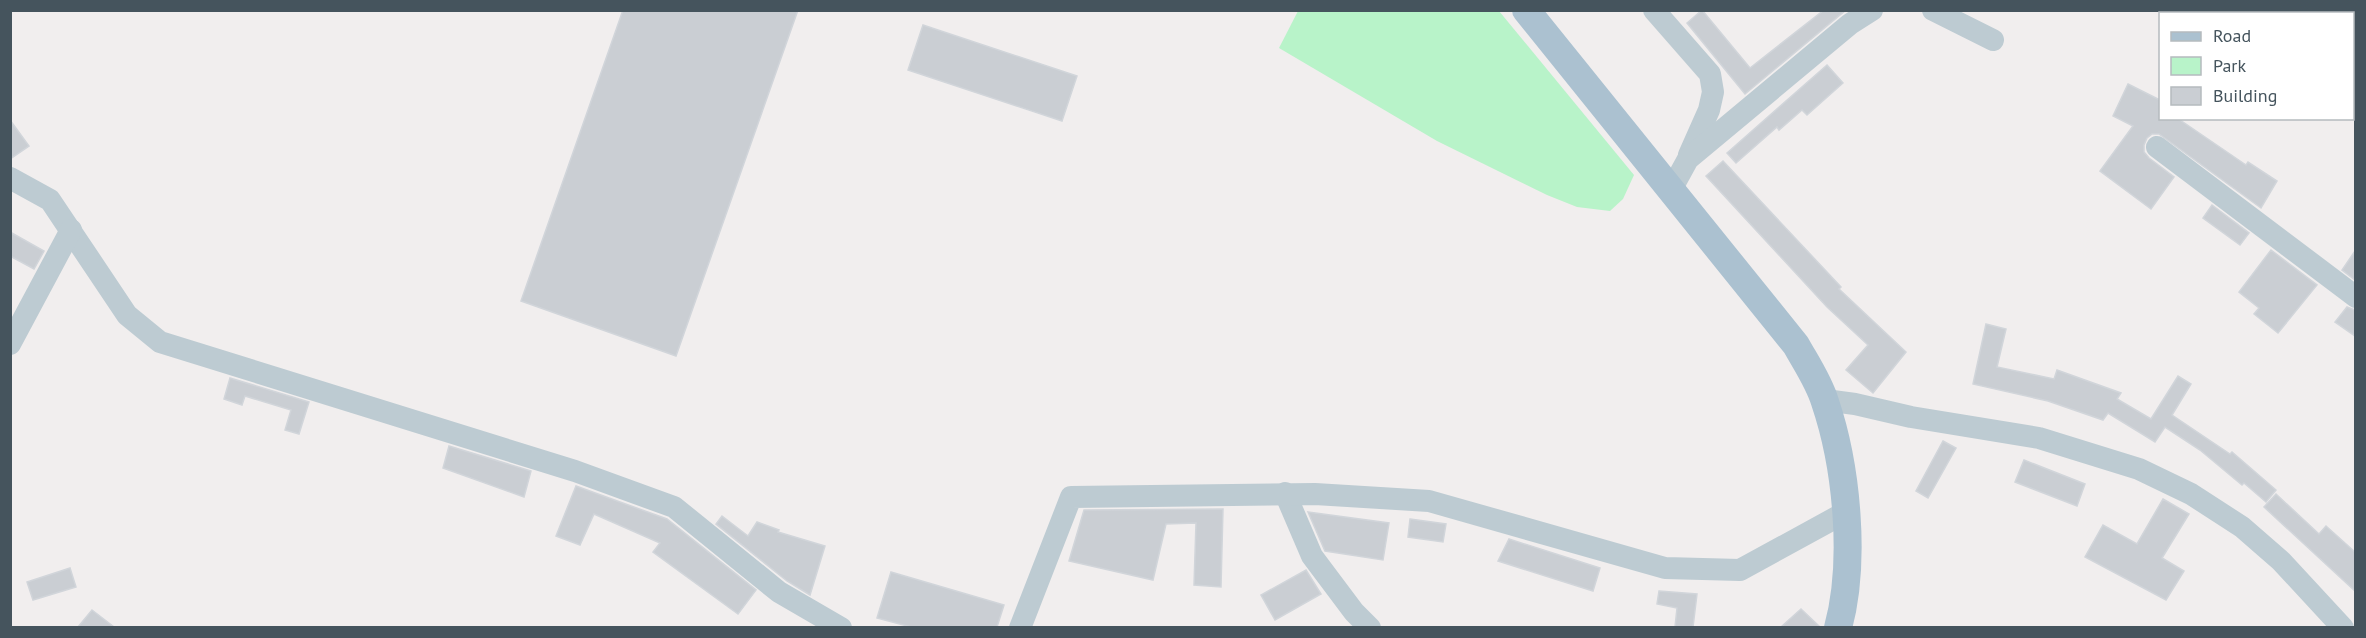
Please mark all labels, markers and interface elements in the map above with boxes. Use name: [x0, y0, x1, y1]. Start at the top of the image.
legend: [2159, 12, 2354, 120]
text: Road: [2213, 24, 2251, 47]
text: Park: [2213, 54, 2246, 77]
text: Building: [2213, 84, 2277, 107]

